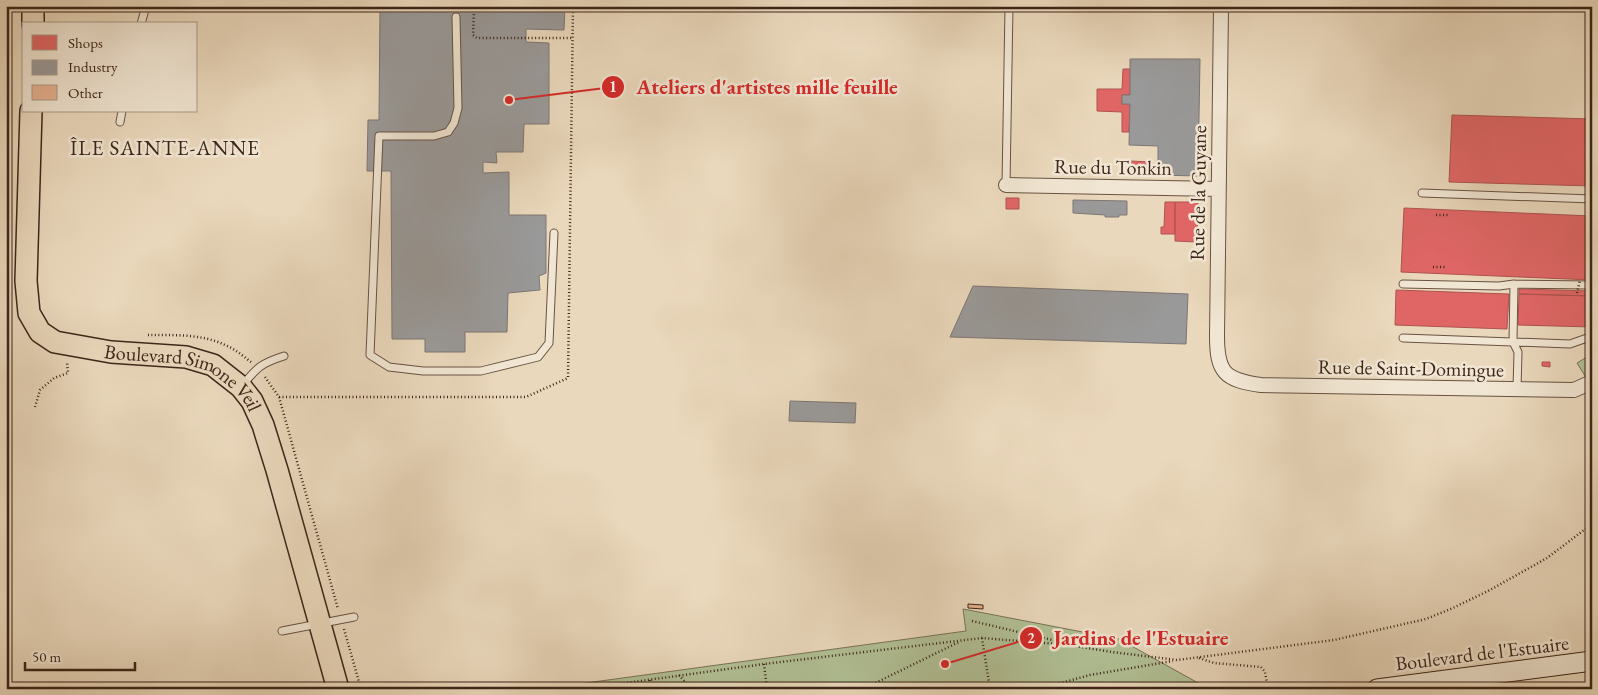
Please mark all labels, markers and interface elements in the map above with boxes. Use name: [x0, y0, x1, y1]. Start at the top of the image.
legend: [22, 22, 198, 112]
text: Shops: [68, 33, 103, 52]
text: Industry: [68, 57, 118, 76]
callout: Ateliers d'artistes mille feuille: [601, 69, 907, 105]
text: Ateliers d'artistes mille feuille: [635, 73, 898, 100]
text: 1: [609, 77, 617, 96]
text: Other: [68, 83, 103, 102]
street label: Rue de la Guyane: [1184, 125, 1212, 261]
district label: ÎLE SAINTE-ANNE: [70, 134, 260, 161]
street label: Rue du Tonkin: [1054, 153, 1173, 181]
street label: Boulevard Simone Veil: [102, 338, 268, 415]
street label: Rue de Saint-Domingue: [1318, 353, 1504, 383]
callout: Jardins de l'Estuaire: [1019, 620, 1239, 656]
text: Jardins de l'Estuaire: [1052, 624, 1229, 651]
text: 2: [1027, 628, 1035, 647]
street label: Boulevard de l'Estuaire: [1394, 629, 1570, 677]
scale bar: [25, 640, 135, 672]
text: 50 m: [32, 647, 61, 666]

